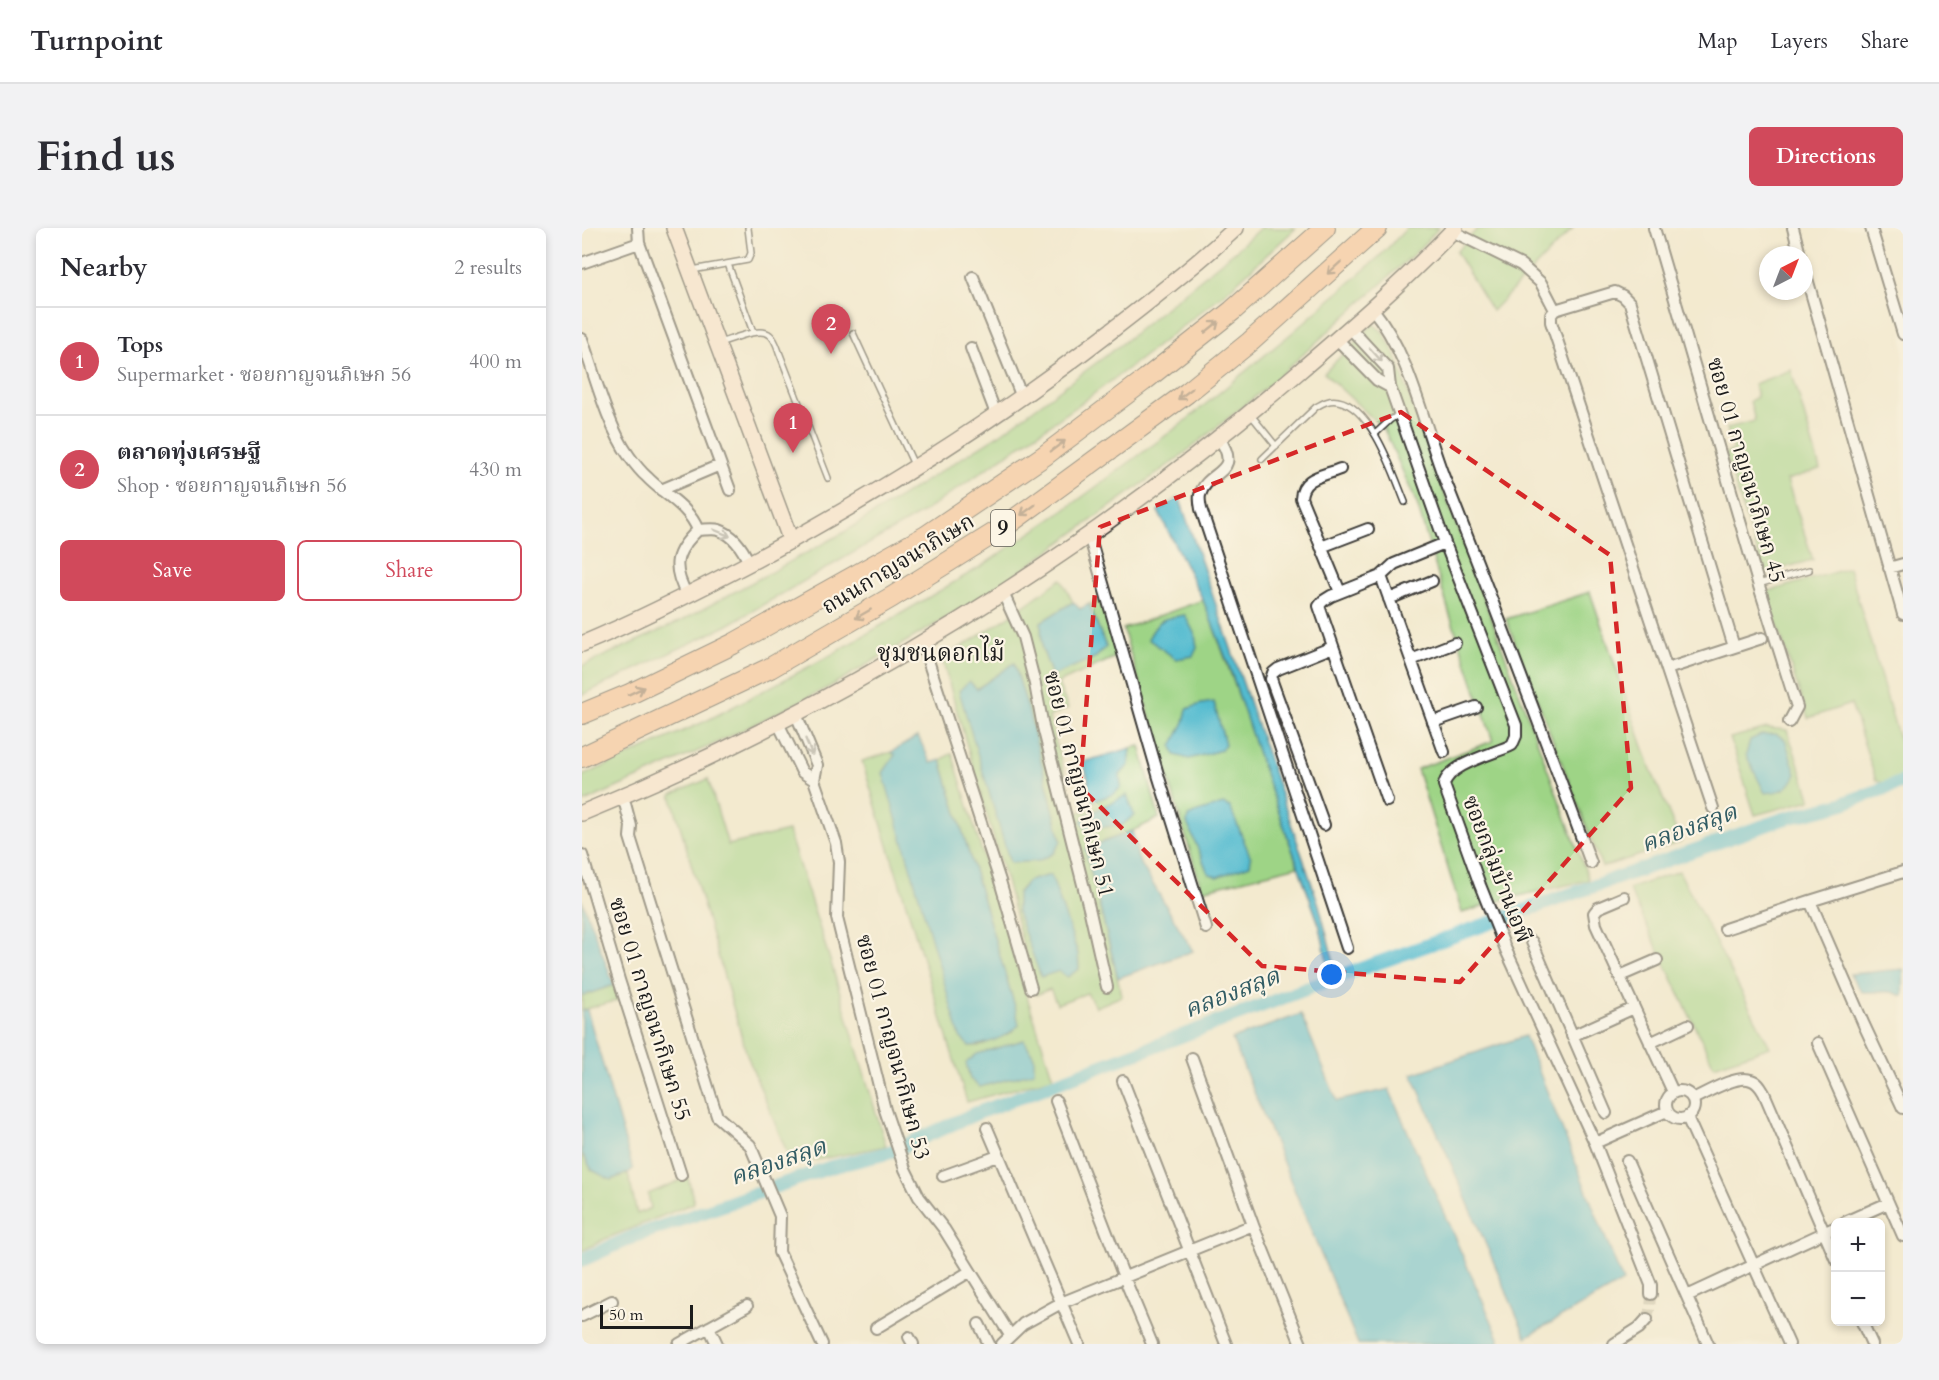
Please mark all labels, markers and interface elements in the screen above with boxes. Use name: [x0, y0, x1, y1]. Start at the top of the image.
text: Turnpoint: [30, 22, 163, 60]
text: Map: [1698, 27, 1738, 56]
text: Layers: [1771, 27, 1828, 56]
text: Share: [1861, 27, 1909, 56]
button: Directions: [1749, 127, 1903, 186]
text: Find us: [36, 128, 176, 185]
north arrow: [1759, 246, 1813, 300]
text: Nearby: [60, 250, 148, 285]
text: 2 results: [454, 254, 522, 281]
one-way arrow: [1326, 261, 1341, 275]
pin: 2: [812, 304, 850, 354]
one-way arrow: [1204, 320, 1220, 333]
text: Tops: [117, 330, 163, 360]
one-way arrow: [1369, 347, 1383, 362]
text: 1: [74, 348, 85, 375]
text: 400 m: [469, 348, 522, 375]
street label: ซอย 01 กาญจนาภิเษก 45: [1699, 354, 1793, 586]
text: Supermarket · ซอยกาญจนภิเษก 56: [117, 361, 411, 388]
one-way arrow: [1178, 388, 1194, 400]
pin: 1: [774, 404, 812, 453]
text: ตลาดทุ่งเศรษฐี: [117, 437, 261, 467]
one-way arrow: [1049, 439, 1065, 452]
text: 2: [74, 456, 85, 483]
text: 430 m: [469, 456, 522, 483]
text: Shop · ซอยกาญจนภิเษก 56: [117, 472, 347, 499]
one-way arrow: [1021, 504, 1037, 516]
street label: ถนนกาญจนาภิเษก: [816, 507, 980, 621]
road number: 9: [991, 510, 1015, 546]
one-way arrow: [713, 529, 731, 540]
button: Save: [60, 540, 285, 601]
button: Share: [297, 540, 522, 601]
one-way arrow: [855, 609, 873, 620]
district label: ชุมชนดอกไม้: [877, 635, 1005, 670]
street label: ซอย 01 กาญจนากิเษก 51: [1036, 668, 1122, 900]
one-way arrow: [626, 685, 644, 697]
one-way arrow: [804, 737, 815, 755]
street label: ซอยกลุ่มบ้านเอพี: [1455, 791, 1539, 947]
water label: คลองสลุด: [1636, 795, 1742, 861]
street label: ซอย 01 กาญจนากิเษก 55: [602, 894, 698, 1124]
street label: ซอย 01 กาญจนากิเษก 53: [848, 931, 938, 1163]
water label: คลองสลุด: [1179, 959, 1285, 1026]
your location: [1317, 960, 1346, 989]
water label: คลองสลุด: [725, 1130, 831, 1194]
map controls: [1831, 1218, 1885, 1326]
button: +: [1831, 1218, 1885, 1272]
button: −: [1831, 1272, 1885, 1326]
scale bar: [600, 1302, 693, 1330]
text: 50 m: [609, 1304, 643, 1326]

